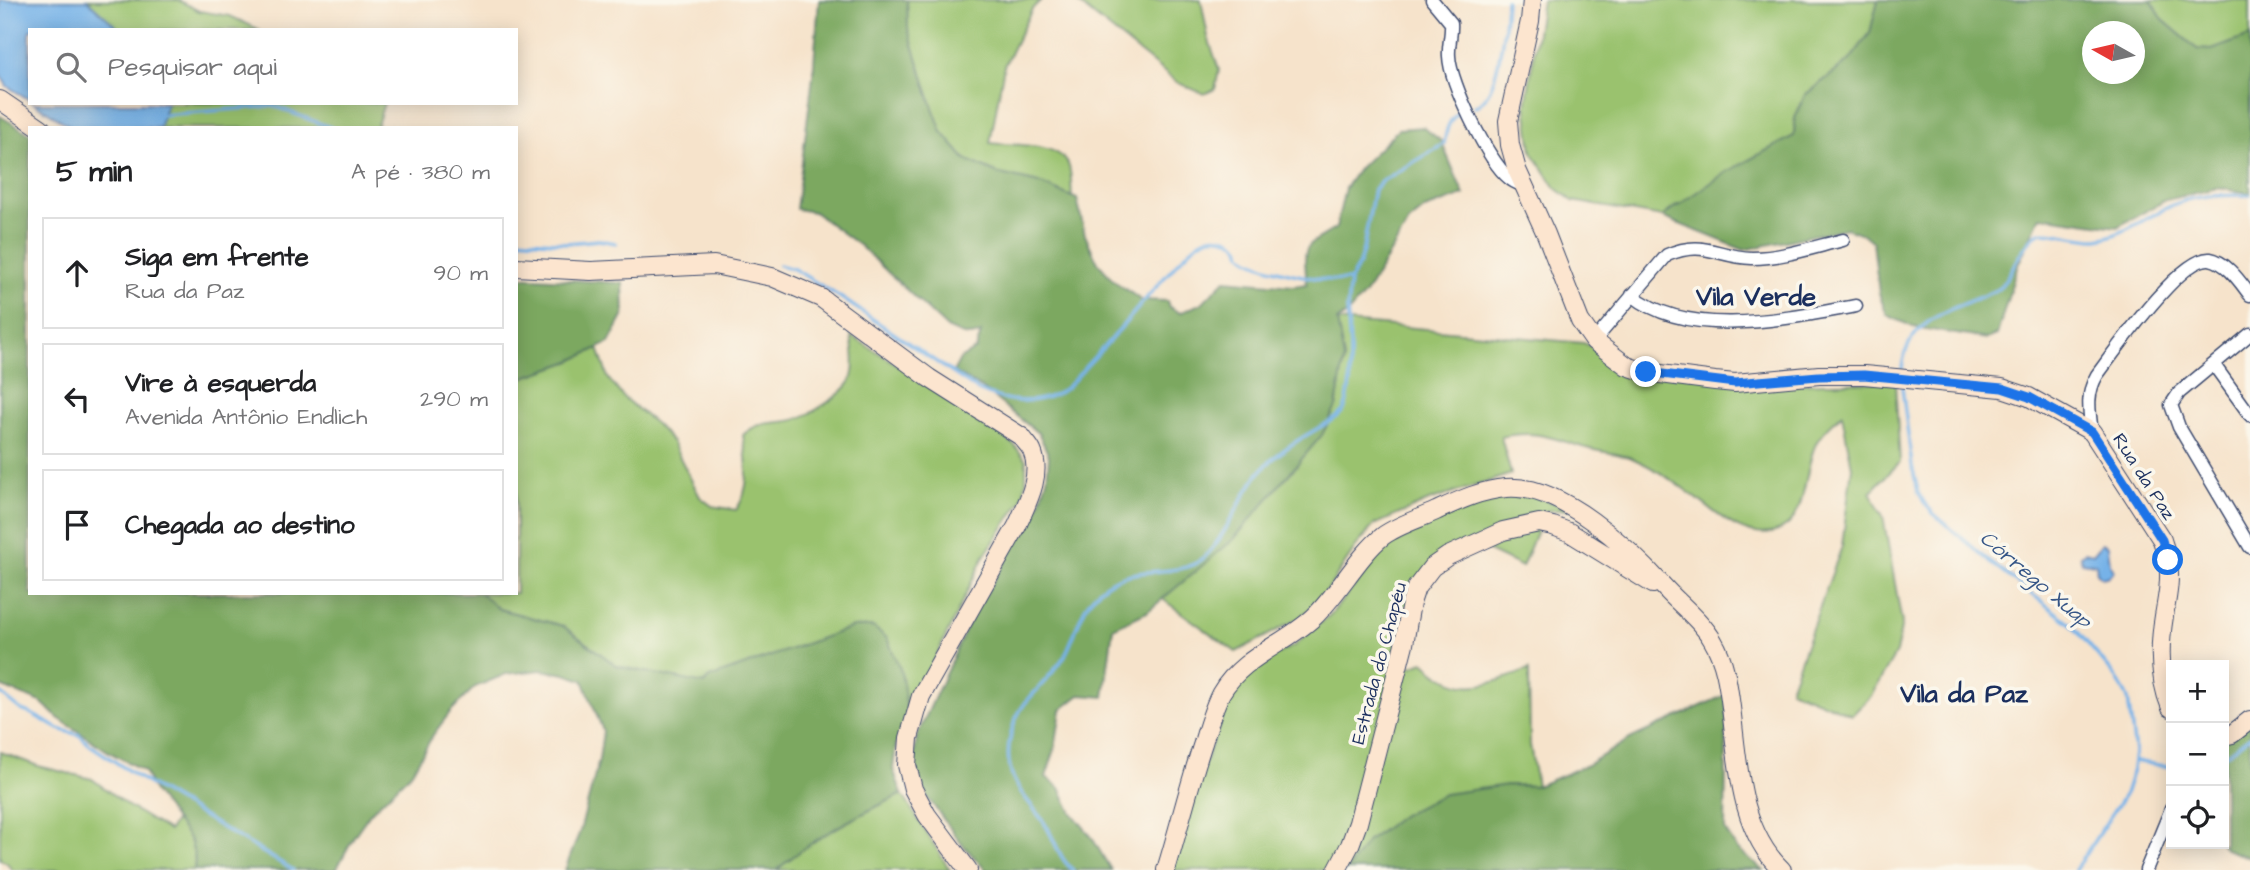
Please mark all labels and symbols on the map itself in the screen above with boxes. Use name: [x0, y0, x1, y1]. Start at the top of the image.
north arrow: [2082, 21, 2145, 84]
district label: Vila Verde: [1695, 279, 1816, 315]
route end: [1630, 356, 1661, 387]
street label: Rua da Paz: [2106, 428, 2182, 526]
water label: Córrego Xuap: [1973, 524, 2099, 636]
route start: [2152, 544, 2183, 575]
street label: Estrada do Chapéu: [1345, 579, 1414, 747]
district label: Vila da Paz: [1899, 676, 2029, 712]

